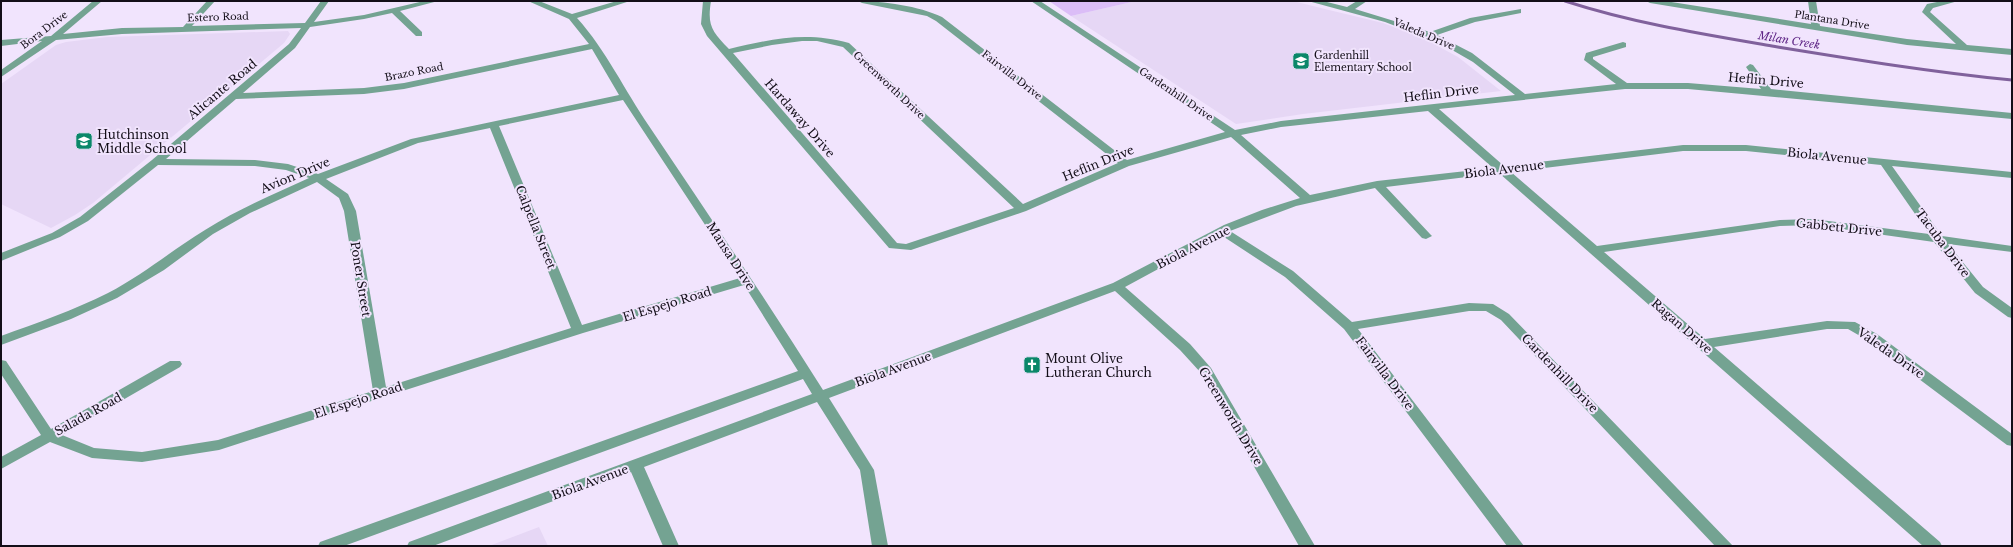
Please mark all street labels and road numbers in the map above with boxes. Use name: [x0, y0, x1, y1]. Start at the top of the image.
street label: Bora Drive: [18, 8, 70, 52]
street label: Plantana Drive: [1794, 8, 1871, 32]
street label: Estero Road: [187, 9, 249, 25]
street label: Valeda Drive: [1391, 15, 1457, 53]
street label: Fairvilla Drive: [979, 47, 1045, 103]
street label: Greenworth Drive: [850, 48, 928, 122]
street label: Alicante Road: [184, 56, 260, 123]
street label: Brazo Road: [384, 60, 445, 84]
street label: Gardenhill Drive: [1136, 64, 1216, 124]
street label: Heflin Drive: [1728, 69, 1805, 91]
street label: Hardaway Drive: [762, 76, 838, 161]
street label: Heflin Drive: [1402, 81, 1480, 105]
street label: Heflin Drive: [1060, 142, 1136, 184]
street label: Biola Avenue: [1786, 144, 1868, 168]
street label: Avion Drive: [257, 154, 332, 197]
street label: Biola Avenue: [1463, 157, 1545, 181]
street label: Calpella Street: [512, 183, 560, 272]
street label: Tacuba Drive: [1912, 206, 1974, 280]
street label: Gabbett Drive: [1795, 215, 1883, 239]
street label: Mansa Drive: [704, 219, 759, 293]
street label: Biola Avenue: [1154, 222, 1232, 272]
street label: Poner Street: [348, 240, 374, 318]
street label: El Espejo Road: [621, 283, 713, 325]
street label: Ragan Drive: [1648, 295, 1716, 357]
street label: Valeda Drive: [1854, 324, 1927, 382]
street label: Gardenhill Drive: [1519, 330, 1602, 416]
street label: Fairvilla Drive: [1353, 334, 1417, 413]
street label: Biola Avenue: [853, 348, 933, 390]
street label: Greenworth Drive: [1196, 364, 1266, 468]
street label: El Espejo Road: [312, 379, 404, 421]
street label: Salada Road: [52, 389, 124, 439]
street label: Biola Avenue: [550, 461, 630, 503]

